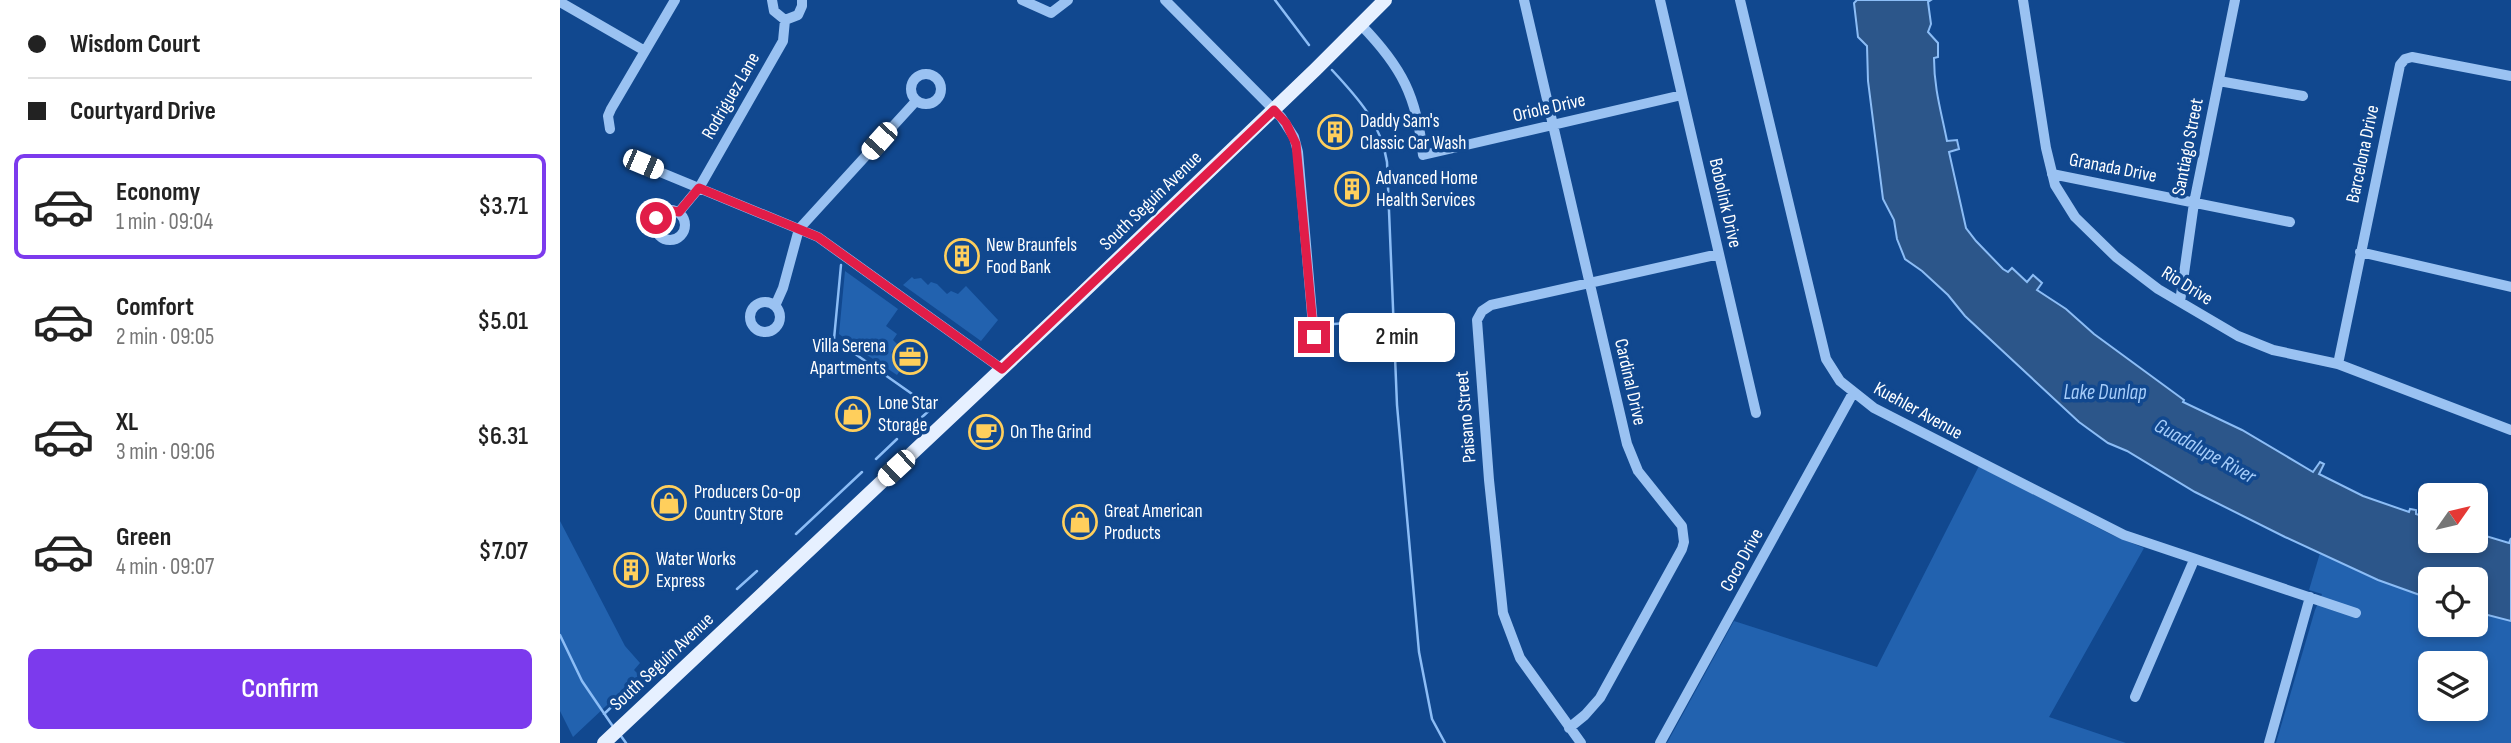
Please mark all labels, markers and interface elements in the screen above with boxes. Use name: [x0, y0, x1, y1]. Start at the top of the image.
text: Wisdom Court: [70, 29, 200, 60]
street label: Rodriguez Lane: [697, 48, 765, 144]
street label: Oriole Drive: [1511, 89, 1587, 127]
text: Courtyard Drive: [70, 96, 216, 127]
street label: Santiago Street: [2167, 96, 2209, 198]
street label: Barcelona Drive: [2341, 103, 2385, 205]
place label: Daddy Sam's Classic Car Wash: [1360, 110, 1466, 155]
building icon: Daddy Sam's Classic Car Wash: [1316, 113, 1354, 151]
car: [858, 118, 901, 164]
car: [620, 146, 667, 182]
street label: South Seguin Avenue: [1095, 146, 1207, 256]
street label: Granada Drive: [2067, 148, 2159, 188]
street label: Bobolink Drive: [1704, 156, 1746, 250]
place label: Advanced Home Health Services: [1375, 167, 1478, 212]
building icon: Advanced Home Health Services: [1333, 170, 1371, 208]
icon: car: [32, 175, 95, 238]
text: Economy: [116, 177, 200, 208]
text: $3.71: [478, 191, 528, 222]
route start: [640, 202, 672, 234]
text: 1 min · 09:04: [116, 208, 213, 236]
place label: New Braunfels Food Bank: [986, 234, 1077, 279]
building icon: New Braunfels Food Bank: [943, 237, 981, 275]
street label: Rio Drive: [2157, 261, 2217, 311]
icon: car: [32, 290, 95, 353]
text: Comfort: [116, 292, 194, 323]
text: $5.01: [477, 306, 528, 337]
callout: 2 min: [1338, 312, 1454, 362]
route end: [1298, 321, 1330, 353]
text: 2 min · 09:05: [116, 323, 214, 351]
text: 2 min: [1375, 323, 1419, 351]
place label: Villa Serena Apartments: [809, 335, 886, 380]
street label: Cardinal Drive: [1609, 337, 1651, 427]
office icon: Villa Serena Apartments: [891, 338, 929, 376]
street label: Paisano Street: [1451, 370, 1481, 464]
street label: Kuehler Avenue: [1869, 377, 1967, 445]
water label: Lake Dunlap: [2063, 380, 2147, 405]
place label: Lone Star Storage: [878, 392, 939, 437]
shop icon: Lone Star Storage: [834, 395, 872, 433]
icon: car: [32, 405, 95, 468]
text: XL: [116, 407, 138, 438]
cafe icon: On The Grind: [967, 413, 1005, 451]
water label: Guadalupe River: [2150, 413, 2261, 490]
text: $6.31: [477, 421, 528, 452]
place label: On The Grind: [1010, 421, 1091, 444]
text: 3 min · 09:06: [116, 438, 215, 466]
car: [874, 446, 919, 490]
place label: Producers Co-op Country Store: [694, 481, 801, 526]
north arrow: [2418, 483, 2488, 553]
map controls: [2418, 483, 2488, 721]
shop icon: Producers Co-op Country Store: [650, 484, 688, 522]
place label: Great American Products: [1104, 500, 1203, 545]
shop icon: Great American Products: [1061, 503, 1099, 541]
icon: car: [32, 520, 95, 583]
text: Green: [116, 522, 171, 553]
street label: Coco Drive: [1715, 524, 1769, 596]
text: $7.07: [479, 536, 528, 567]
place label: Water Works Express: [656, 548, 736, 593]
building icon: Water Works Express: [612, 551, 650, 589]
text: 4 min · 09:07: [116, 553, 214, 581]
button: locate: [2418, 567, 2488, 637]
street label: South Seguin Avenue: [605, 608, 719, 716]
button: Confirm: [28, 649, 532, 729]
button: layers: [2418, 651, 2488, 721]

